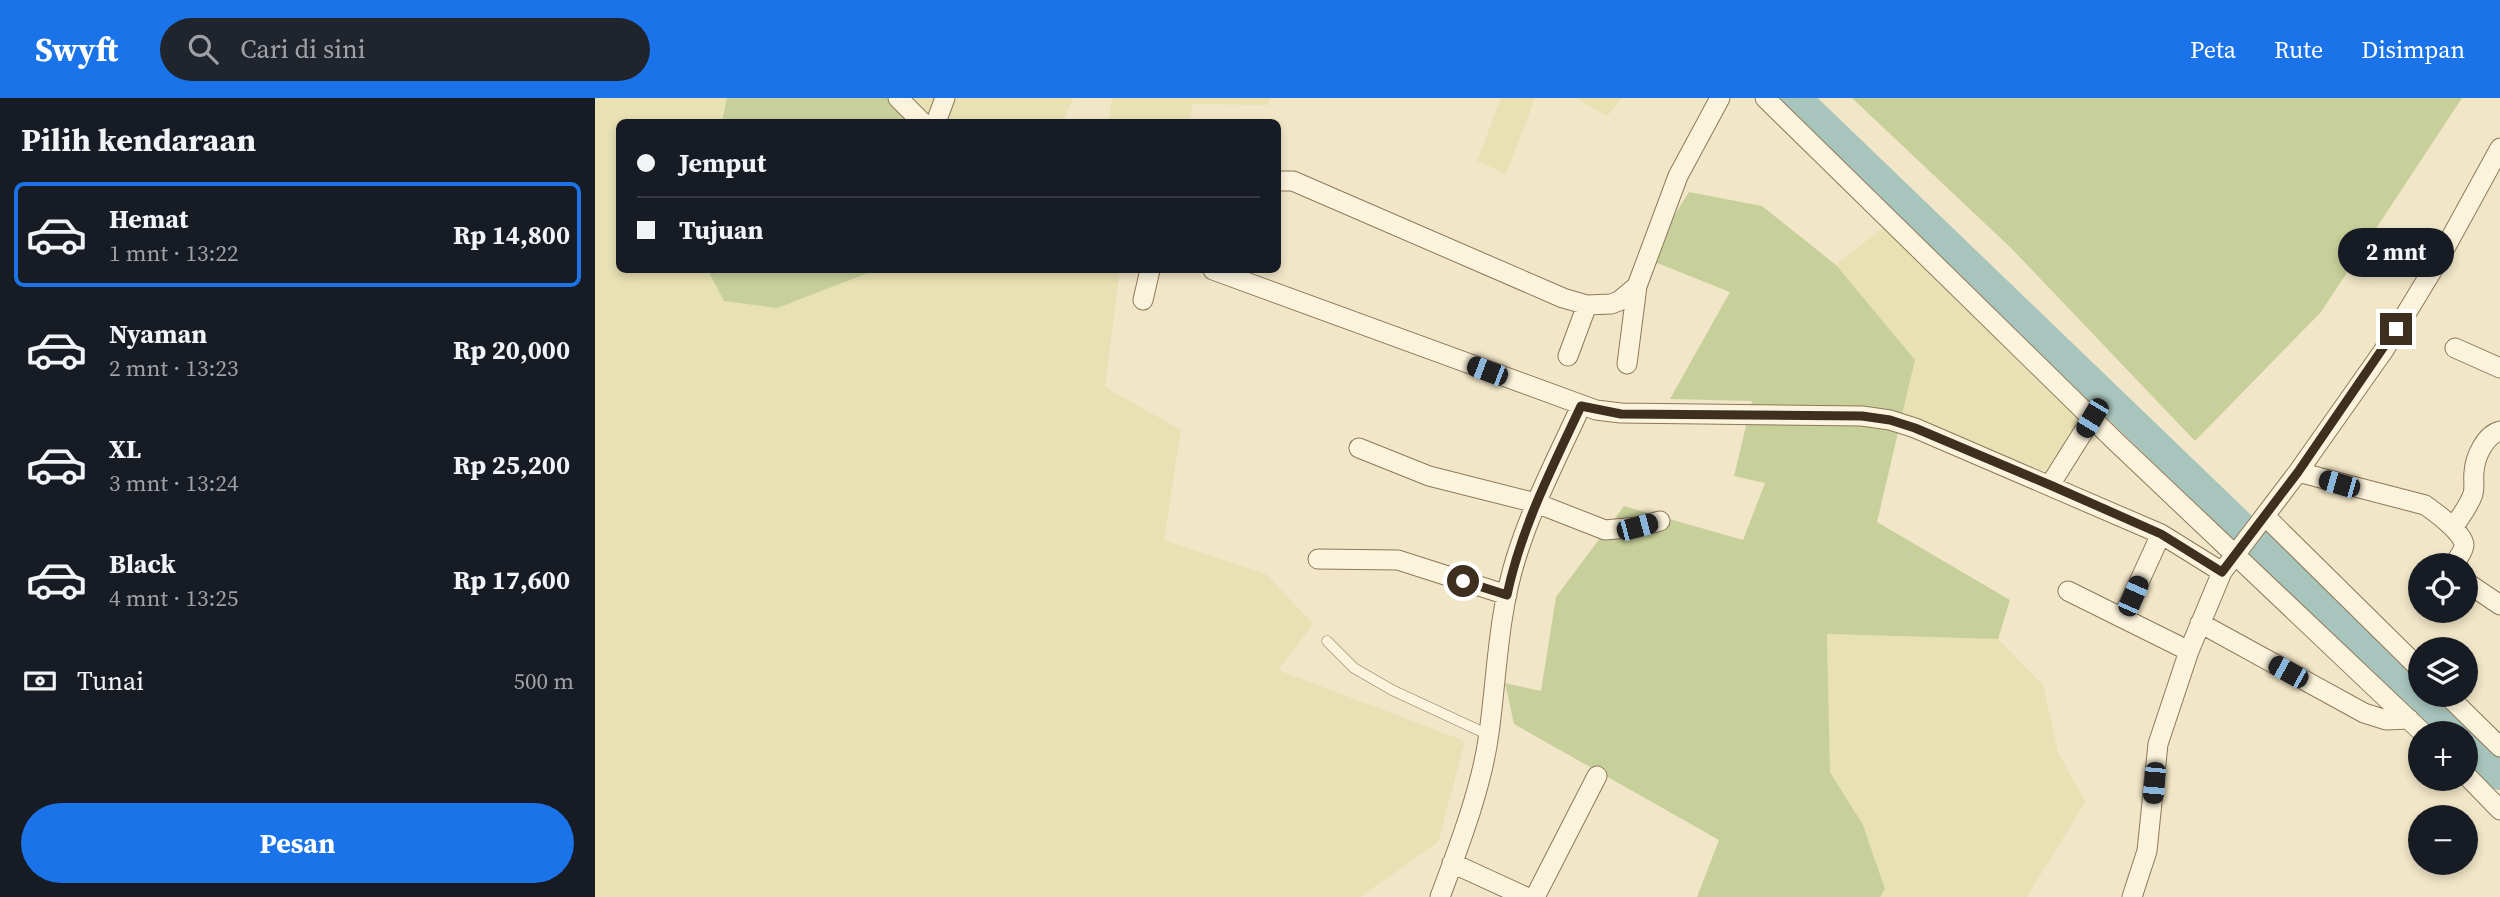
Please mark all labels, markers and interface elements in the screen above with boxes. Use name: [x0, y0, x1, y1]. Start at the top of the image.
search box: [160, 18, 650, 81]
text: Swyft: [35, 27, 118, 72]
icon: search: [184, 30, 222, 68]
text: Cari di sini: [240, 31, 366, 67]
text: Peta: [2190, 33, 2236, 66]
text: Rute: [2274, 33, 2323, 66]
text: Disimpan: [2361, 33, 2465, 66]
text: Pilih kendaraan: [21, 118, 256, 162]
text: Jemput: [679, 145, 766, 181]
text: Hemat: [109, 201, 188, 237]
icon: car: [25, 203, 88, 266]
text: Tujuan: [679, 212, 764, 248]
text: Rp 14,800: [453, 217, 570, 253]
callout: 2 mnt: [2338, 228, 2454, 276]
text: 2 mnt: [2366, 236, 2426, 268]
text: 1 mnt · 13:22: [109, 237, 238, 269]
route end: [2380, 313, 2412, 345]
text: Nyaman: [109, 316, 207, 352]
icon: car: [25, 318, 88, 381]
text: Rp 20,000: [453, 332, 570, 368]
text: 2 mnt · 13:23: [109, 352, 238, 384]
car: [1464, 354, 1511, 388]
car: [2073, 395, 2112, 441]
text: XL: [109, 431, 141, 467]
icon: car: [25, 433, 88, 496]
text: Rp 25,200: [453, 447, 570, 483]
text: 3 mnt · 13:24: [109, 467, 238, 499]
car: [2316, 468, 2363, 500]
car: [1614, 511, 1661, 543]
text: Black: [109, 546, 176, 582]
icon: car: [25, 548, 88, 611]
map controls: [2408, 553, 2478, 875]
button: locate: [2408, 553, 2478, 623]
text: Rp 17,600: [453, 562, 570, 598]
route start: [1447, 565, 1479, 597]
car: [2115, 573, 2152, 619]
text: 4 mnt · 13:25: [109, 582, 238, 614]
button: layers: [2408, 637, 2478, 707]
car: [2265, 653, 2312, 691]
icon: cash: [21, 662, 59, 700]
text: Tunai: [77, 663, 144, 699]
text: 500 m: [513, 665, 574, 697]
button: +: [2408, 721, 2478, 791]
car: [2142, 761, 2167, 805]
button: Pesan: [21, 803, 574, 883]
button: −: [2408, 805, 2478, 875]

